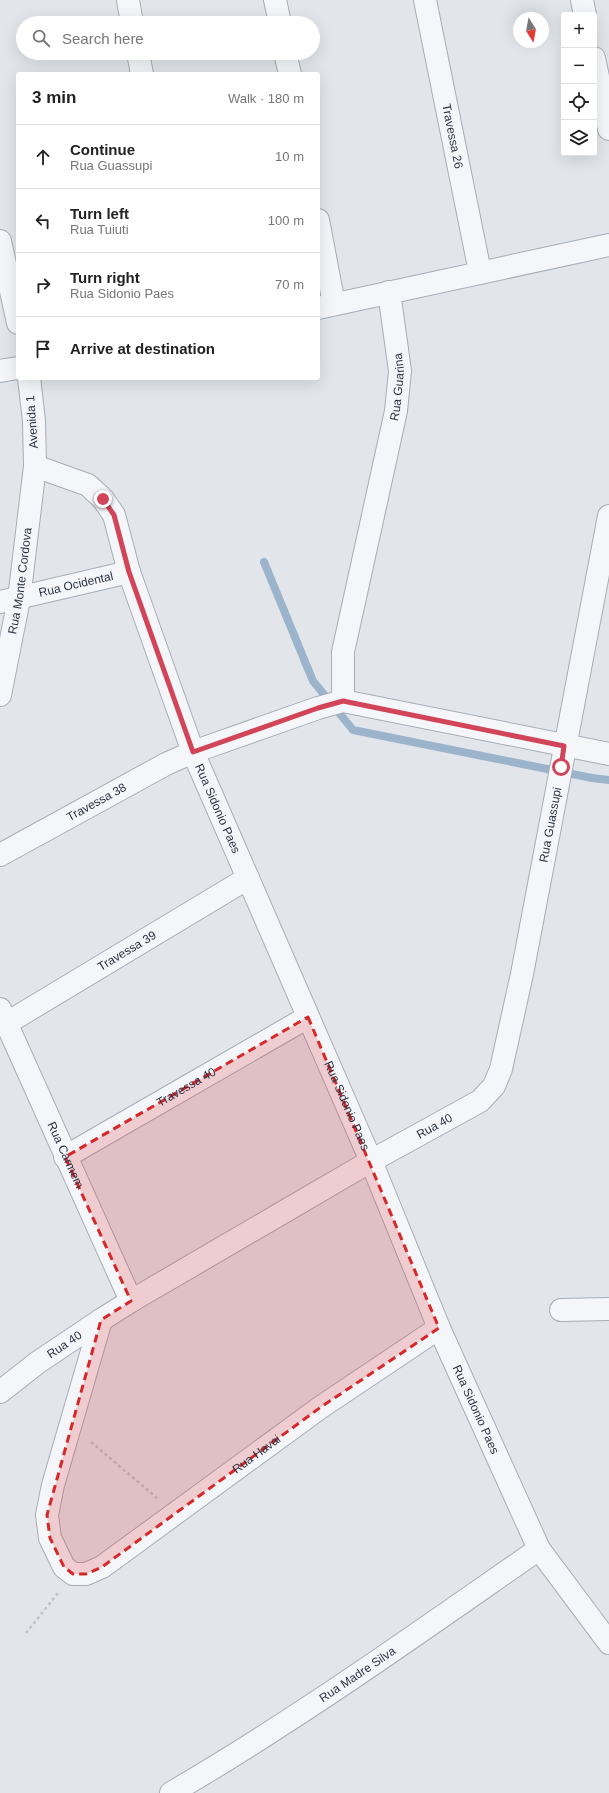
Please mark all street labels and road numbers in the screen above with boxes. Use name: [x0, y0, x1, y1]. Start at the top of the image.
street label: Travessa 26: [439, 103, 466, 170]
street label: Rua Guarina: [387, 352, 407, 422]
street label: Avenida 1: [23, 395, 41, 449]
street label: Rua Monte Cordova: [5, 526, 35, 635]
street label: Rua Ocidental: [37, 569, 115, 600]
street label: Rua Sidonio Paes: [192, 762, 243, 856]
street label: Travessa 38: [64, 780, 129, 824]
street label: Rua Guassupi: [536, 786, 564, 863]
street label: Travessa 39: [95, 928, 159, 974]
street label: Rua Sidonio Paes: [321, 1059, 373, 1153]
street label: Travessa 40: [154, 1064, 219, 1110]
street label: Rua 40: [414, 1110, 455, 1142]
street label: Rua Carmem: [44, 1120, 86, 1190]
street label: Rua 40: [44, 1328, 85, 1361]
street label: Rua Sidonio Paes: [450, 1363, 502, 1456]
street label: Rua Havai: [230, 1432, 283, 1476]
street label: Rua Madre Silva: [317, 1644, 398, 1705]

